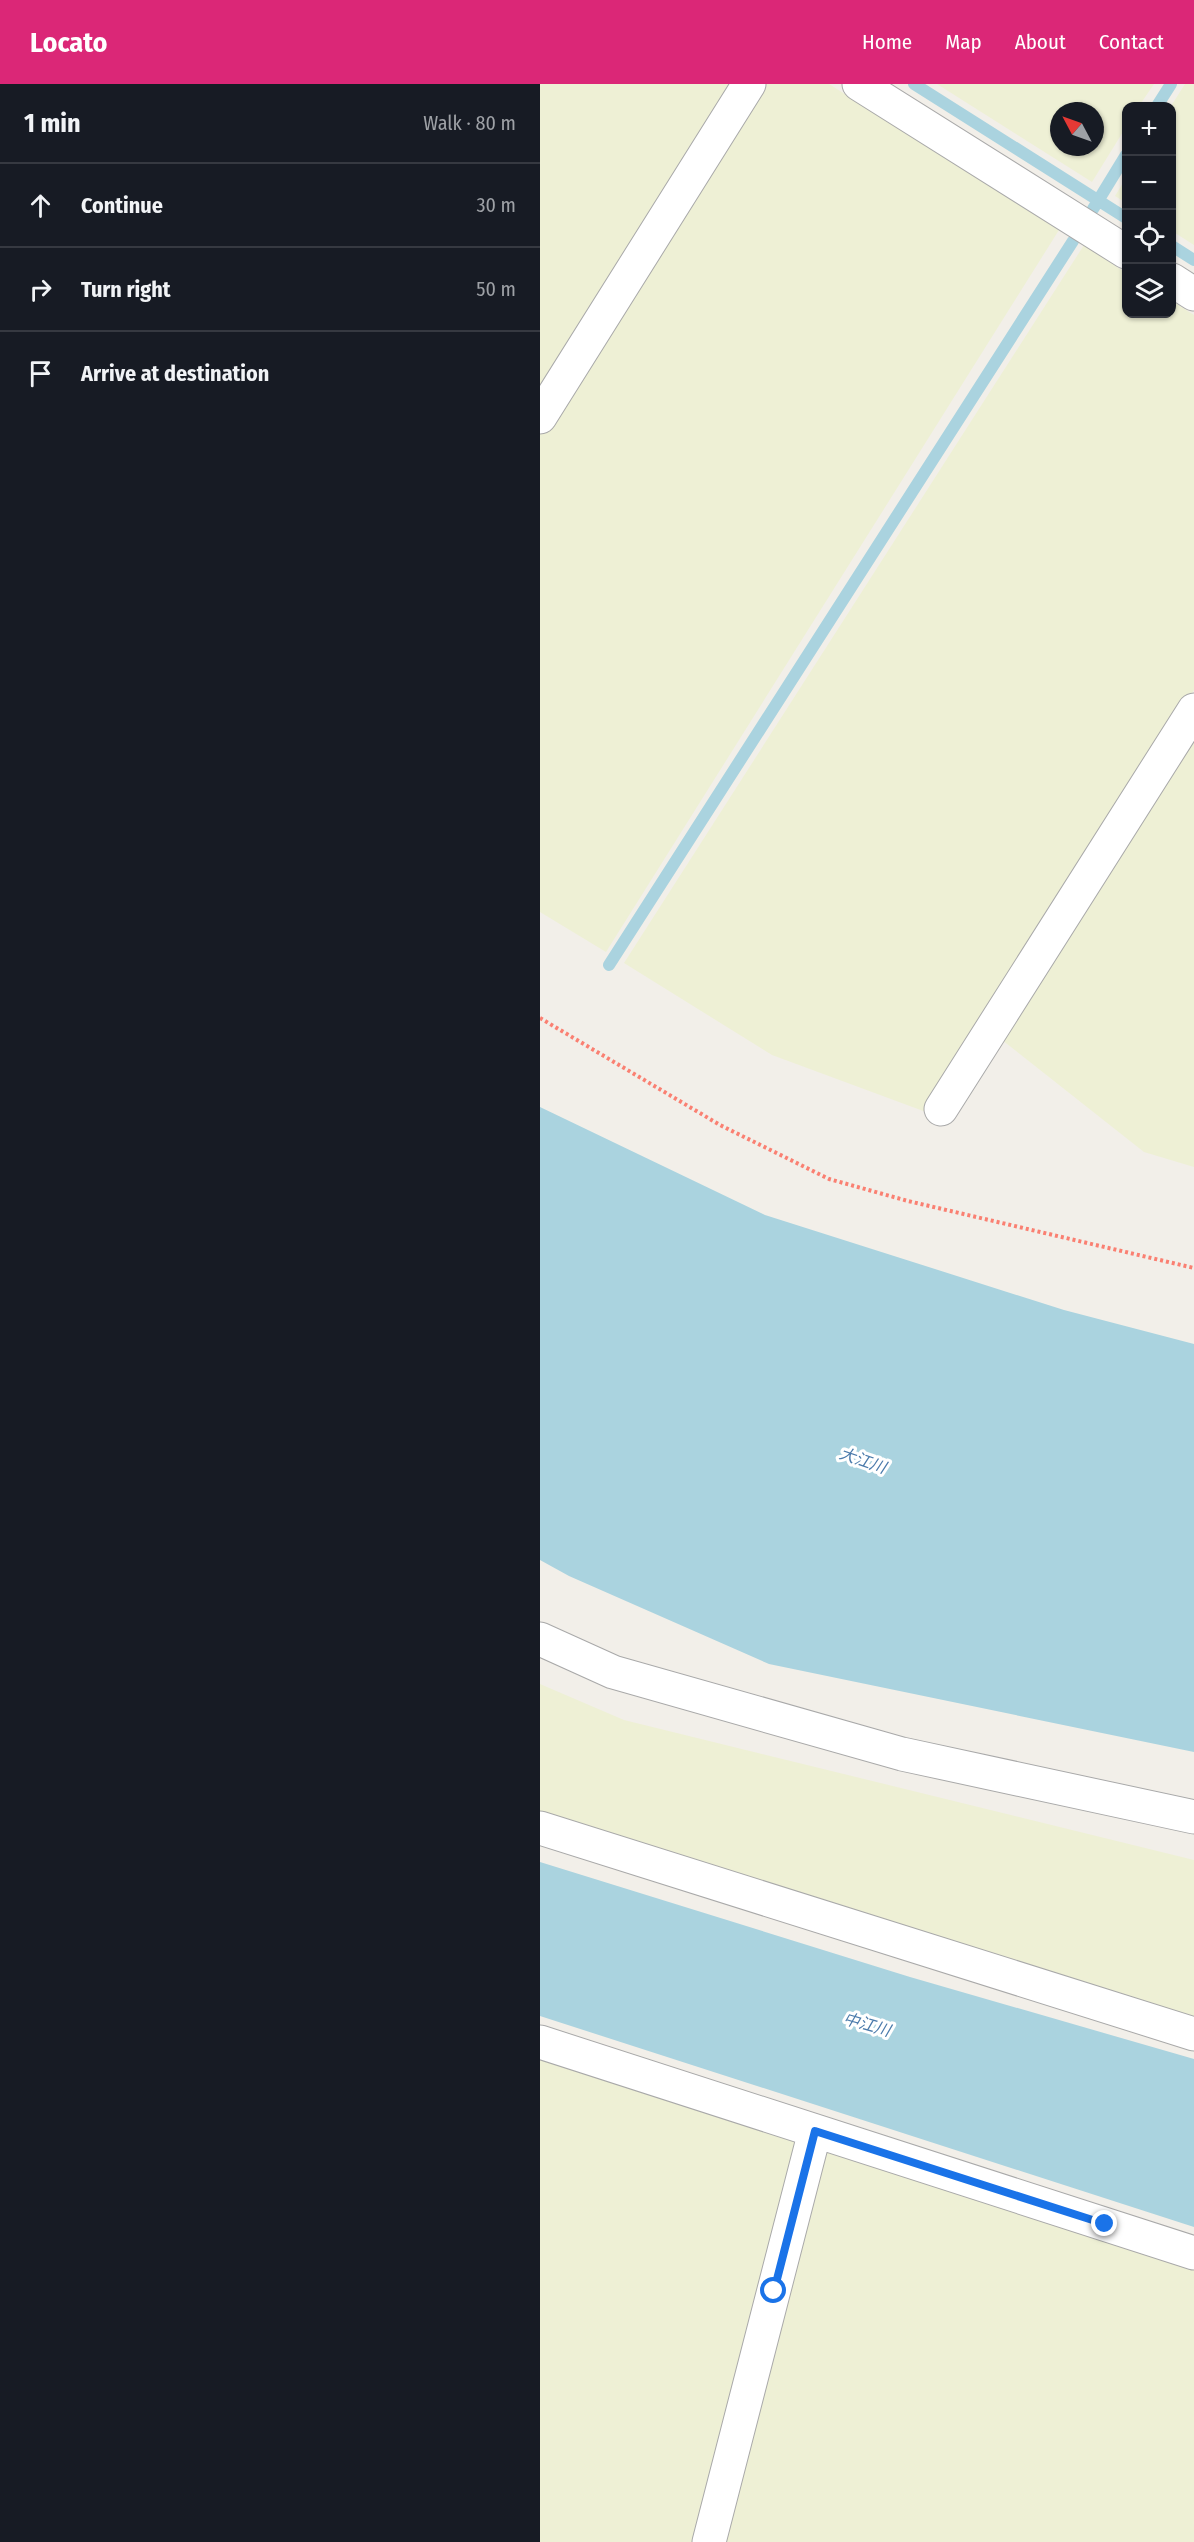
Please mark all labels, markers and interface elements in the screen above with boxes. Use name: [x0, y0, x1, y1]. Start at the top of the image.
text: Locato: [30, 26, 108, 59]
text: Home: [862, 29, 912, 55]
text: Map: [945, 29, 982, 55]
text: About: [1015, 29, 1066, 55]
text: Contact: [1099, 29, 1164, 55]
north arrow: [1050, 102, 1104, 156]
map controls: [1122, 102, 1176, 318]
button: +: [1122, 102, 1176, 156]
text: 1 min: [24, 108, 81, 139]
text: Walk · 80 m: [423, 111, 516, 135]
button: −: [1122, 156, 1176, 210]
icon: ahead: [24, 189, 57, 222]
text: Continue: [81, 192, 163, 219]
text: 30 m: [476, 193, 516, 217]
button: locate: [1122, 210, 1176, 264]
button: layers: [1122, 264, 1176, 318]
icon: right: [24, 273, 57, 306]
text: Turn right: [81, 276, 170, 303]
text: 50 m: [476, 277, 516, 301]
icon: arrive: [24, 357, 57, 390]
text: Arrive at destination: [81, 360, 269, 387]
water label: 大江川: [837, 1444, 891, 1478]
water label: 中江川: [841, 2009, 894, 2041]
route end: [1091, 2210, 1117, 2236]
route start: [760, 2277, 786, 2303]

